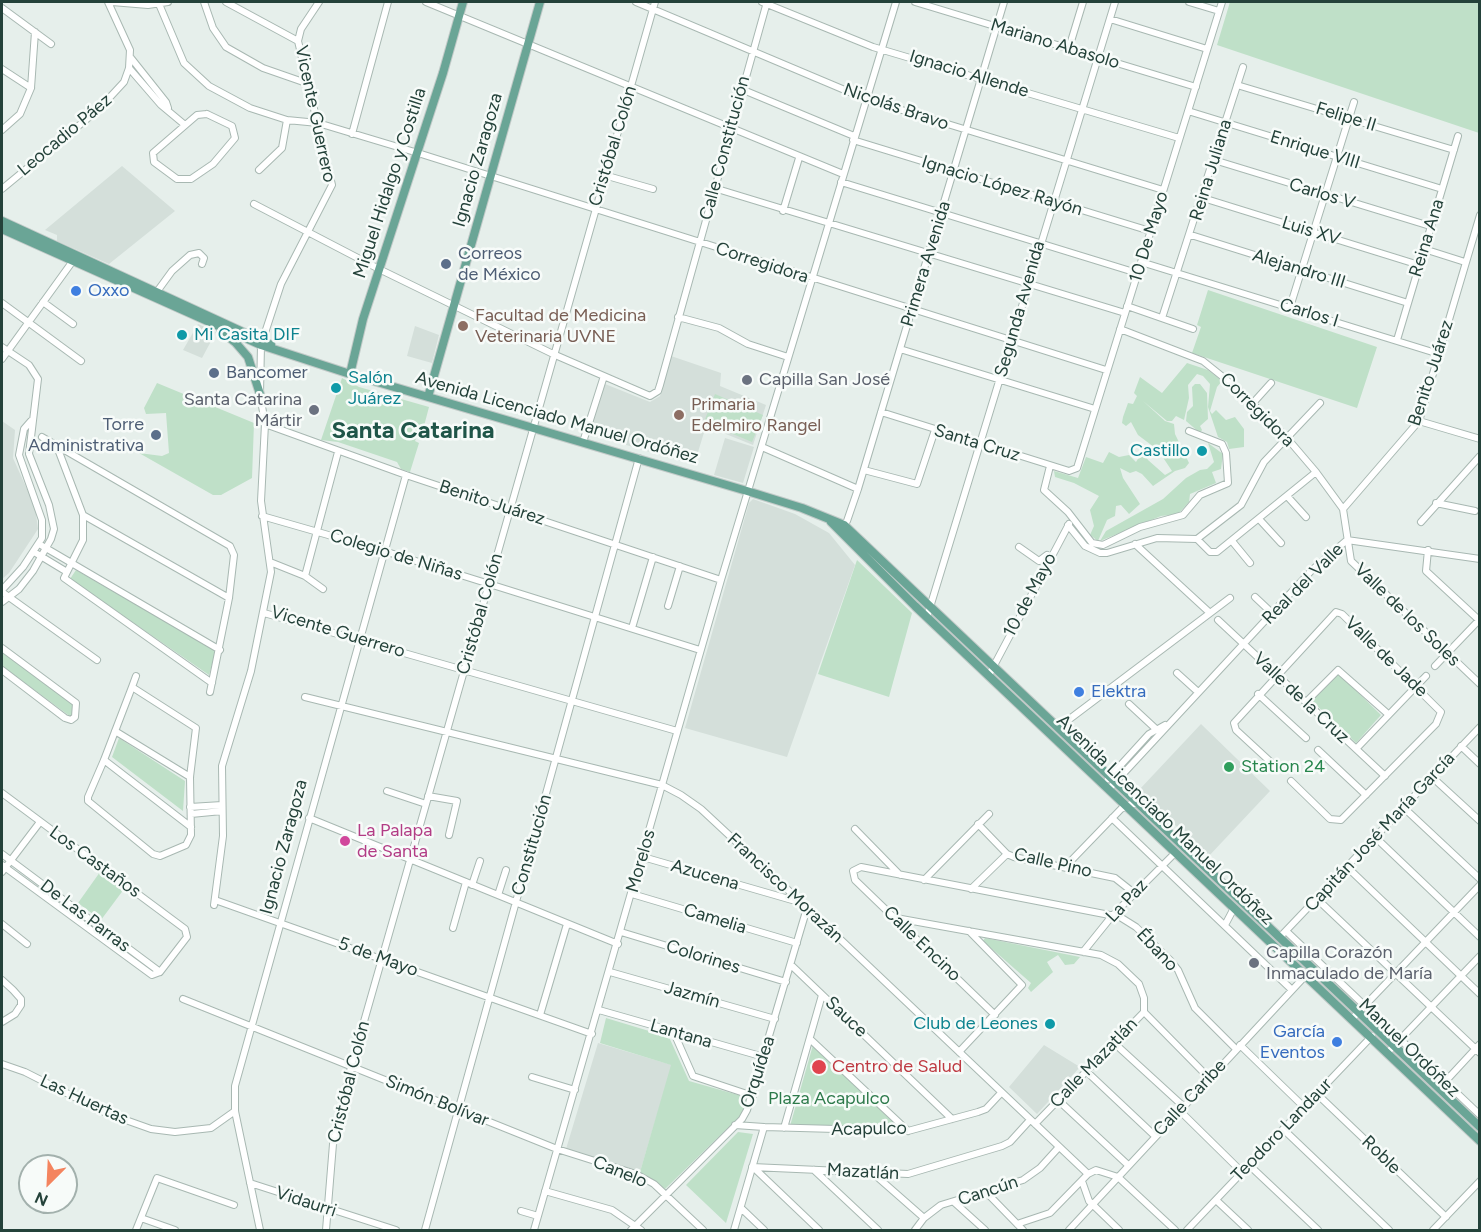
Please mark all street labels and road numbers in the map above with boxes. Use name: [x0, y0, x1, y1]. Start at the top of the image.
street label: Mariano Abasolo: [988, 14, 1122, 74]
street label: Vicente Guerrero: [290, 44, 340, 184]
street label: Ignacio Allende: [907, 46, 1031, 102]
street label: Calle Constitución: [695, 74, 755, 222]
street label: Nicolás Bravo: [840, 79, 952, 135]
street label: Cristóbal Colón: [584, 83, 642, 209]
street label: Miguel Hidalgo y Costilla: [349, 85, 431, 281]
street label: Leocadio Páez: [14, 89, 116, 181]
street label: Ignacio Zaragoza: [449, 90, 507, 230]
street label: Felipe II: [1313, 98, 1379, 136]
street label: Reina Juliana: [1185, 117, 1237, 223]
street label: Enrique VIII: [1267, 126, 1363, 174]
street label: Ignacio López Rayón: [919, 151, 1085, 221]
street label: Carlos V: [1286, 174, 1358, 214]
street label: 10 De Mayo: [1125, 189, 1173, 285]
street label: Reina Ana: [1405, 196, 1449, 280]
street label: Primera Avenida: [897, 199, 955, 329]
street label: Luis XV: [1279, 212, 1343, 250]
street label: Corregidora: [713, 238, 811, 288]
street label: Segunda Avenida: [990, 238, 1050, 380]
street label: Alejandro III: [1250, 245, 1348, 293]
street label: Carlos I: [1277, 294, 1341, 332]
street label: Benito Juárez: [1404, 317, 1458, 429]
street label: Avenida Licenciado Manuel Ordóñez: [413, 367, 701, 469]
street label: Corregidora: [1215, 368, 1299, 452]
street label: Santa Cruz: [931, 420, 1023, 466]
street label: Benito Juárez: [436, 476, 548, 530]
street label: Colegio de Niñas: [327, 525, 465, 585]
street label: Real del Valle: [1258, 539, 1348, 629]
street label: 10 de Mayo: [999, 549, 1061, 641]
street label: Cristóbal Colón: [452, 551, 508, 677]
street label: Valle de los Soles: [1350, 559, 1464, 671]
street label: Vicente Guerrero: [268, 601, 408, 663]
street label: Valle de Jade: [1340, 612, 1432, 702]
street label: Valle de la Cruz: [1248, 648, 1354, 748]
street label: Avenida Licenciado Manuel Ordóñez: [1052, 710, 1278, 930]
street label: Capitán José María García: [1300, 748, 1460, 916]
street label: Ignacio Zaragoza: [256, 777, 312, 917]
street label: Constitución: [507, 792, 557, 898]
street label: Los Castaños: [45, 822, 145, 902]
street label: Morelos: [622, 827, 660, 895]
street label: Francisco Morazán: [722, 829, 848, 947]
street label: Calle Pino: [1012, 844, 1094, 882]
street label: Azucena: [668, 855, 742, 895]
street label: De Las Parras: [36, 875, 134, 957]
street label: La Paz: [1102, 875, 1152, 927]
street label: Camelia: [681, 899, 749, 939]
street label: Calle Encino: [879, 902, 965, 986]
street label: Ébano: [1132, 924, 1182, 976]
street label: 5 de Mayo: [335, 933, 421, 981]
street label: Colorines: [663, 936, 743, 978]
street label: Jazmín: [662, 977, 722, 1013]
street label: Sauce: [820, 992, 872, 1042]
street label: Manuel Ordóñez: [1354, 994, 1464, 1102]
street label: Calle Mazatlán: [1046, 1014, 1142, 1112]
street label: Lantana: [647, 1015, 715, 1053]
street label: Cristóbal Colón: [323, 1019, 375, 1145]
street label: Orquídea: [736, 1033, 780, 1111]
street label: Calle Caribe: [1149, 1055, 1231, 1141]
street label: Las Huertas: [36, 1070, 132, 1130]
street label: Simón Bolívar: [382, 1070, 492, 1132]
street label: Teodoro Landaur: [1227, 1074, 1337, 1186]
street label: Acapulco: [831, 1118, 907, 1140]
street label: Roble: [1357, 1131, 1405, 1179]
street label: Canelo: [590, 1151, 650, 1193]
street label: Mazatlán: [826, 1159, 900, 1185]
street label: Cancún: [955, 1171, 1021, 1211]
street label: Vidaurri: [273, 1182, 339, 1222]

